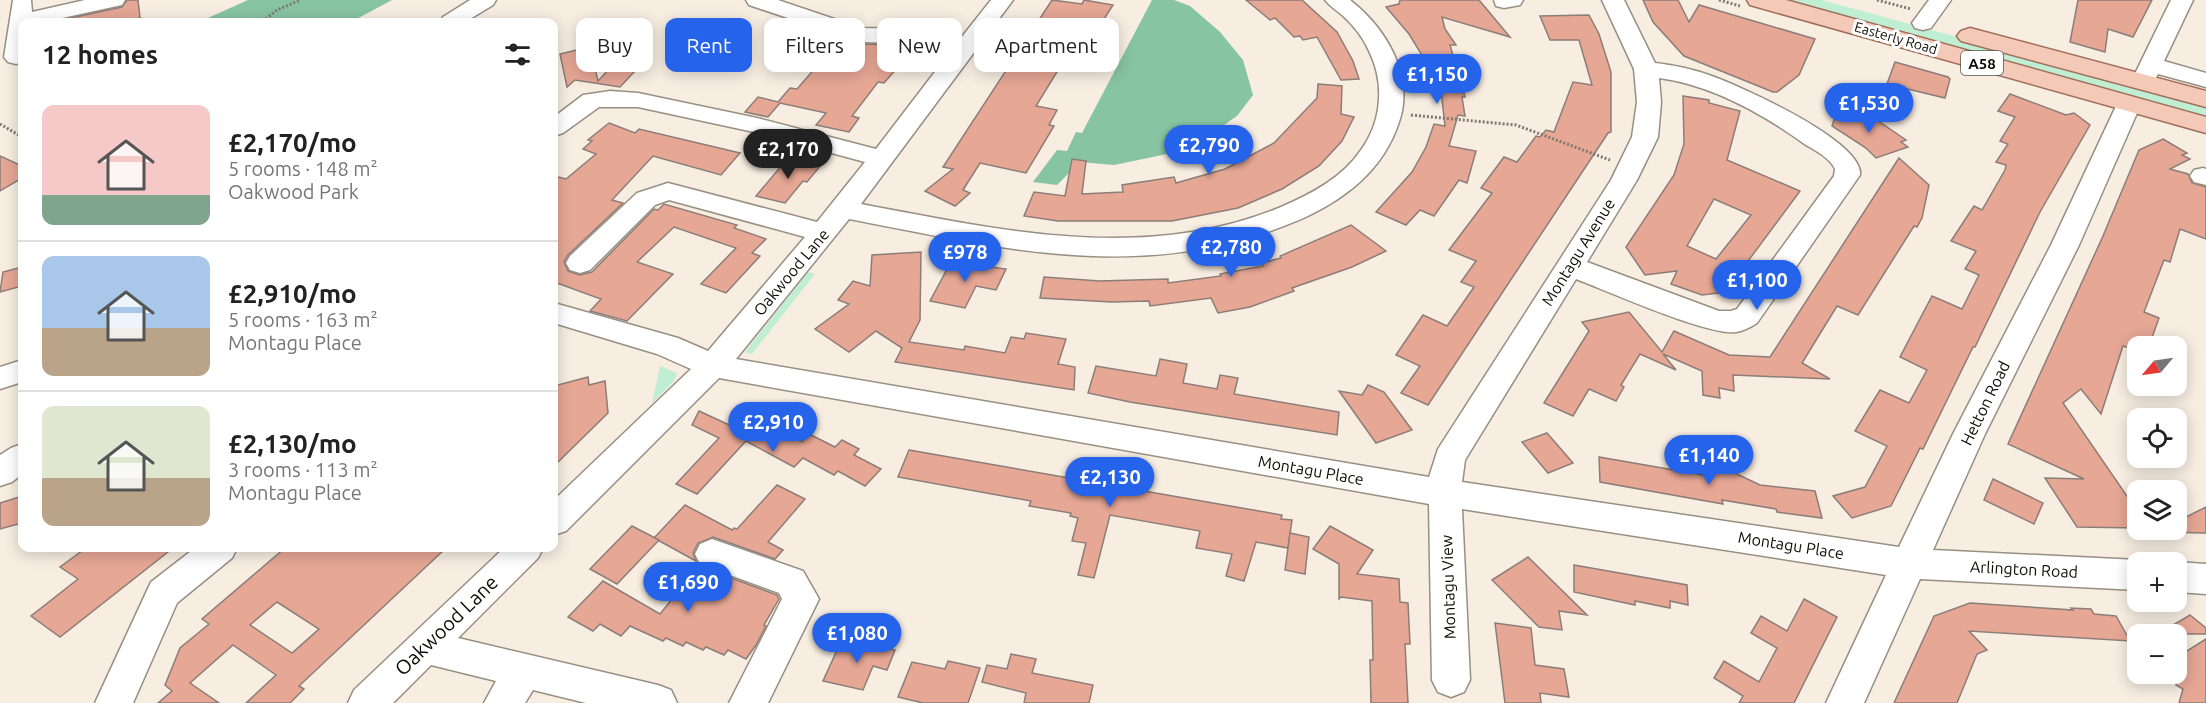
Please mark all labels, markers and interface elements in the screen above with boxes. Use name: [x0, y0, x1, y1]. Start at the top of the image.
chip: Buy: [576, 18, 653, 72]
chip: Rent: [665, 18, 752, 72]
chip: Filters: [764, 18, 865, 72]
chip: New: [877, 18, 962, 72]
chip: Apartment: [974, 18, 1119, 72]
street label: Easterly Road: [1853, 19, 1939, 57]
icon: filters: [501, 38, 534, 71]
text: 12 homes: [42, 40, 158, 69]
road number: A58: [1961, 51, 2003, 75]
pin: £1,150: [1388, 54, 1486, 105]
text: £1,150: [1406, 62, 1468, 85]
pin: £1,530: [1820, 83, 1918, 134]
text: £1,530: [1838, 91, 1900, 114]
pin: £2,790: [1160, 125, 1258, 176]
text: £2,170/mo: [228, 128, 357, 157]
icon: home: [90, 129, 162, 201]
pin: £2,170: [739, 129, 837, 180]
text: £2,790: [1178, 133, 1240, 156]
text: £2,170: [757, 137, 819, 160]
text: 5 rooms · 148 m²: [228, 157, 378, 180]
text: Oakwood Park: [228, 180, 359, 203]
street label: Montagu Avenue: [1538, 195, 1618, 309]
street label: Oakwood Lane: [750, 225, 832, 319]
pin: £2,780: [1182, 227, 1280, 278]
pin: £978: [929, 232, 1001, 283]
text: £2,780: [1200, 235, 1262, 258]
text: £978: [942, 240, 988, 263]
pin: £1,100: [1708, 260, 1806, 311]
text: £1,100: [1726, 268, 1788, 291]
text: £2,910/mo: [228, 279, 357, 308]
icon: home: [90, 280, 162, 352]
text: 5 rooms · 163 m²: [228, 308, 378, 331]
text: Montagu Place: [228, 331, 362, 354]
north arrow: [2127, 336, 2187, 396]
map controls: [2127, 336, 2187, 684]
street label: Hetton Road: [1957, 358, 2013, 448]
pin: £2,910: [724, 402, 822, 453]
button: locate: [2127, 408, 2187, 468]
text: £2,910: [742, 410, 804, 433]
text: £2,130/mo: [228, 429, 357, 458]
icon: home: [90, 430, 162, 502]
pin: £1,140: [1660, 435, 1758, 486]
text: £1,140: [1678, 443, 1740, 466]
street label: Montagu Place: [1257, 452, 1365, 488]
pin: £2,130: [1061, 457, 1159, 508]
text: 3 rooms · 113 m²: [228, 458, 378, 481]
text: £2,130: [1079, 465, 1141, 488]
button: layers: [2127, 480, 2187, 540]
text: Montagu Place: [228, 481, 362, 504]
street label: Montagu Place: [1737, 528, 1845, 562]
street label: Montagu View: [1437, 534, 1459, 640]
button: +: [2127, 552, 2187, 612]
street label: Arlington Road: [1970, 557, 2078, 581]
pin: £1,690: [639, 562, 737, 613]
street label: Oakwood Lane: [390, 570, 502, 680]
text: £1,690: [657, 570, 719, 593]
pin: £1,080: [808, 613, 906, 664]
text: £1,080: [826, 621, 888, 644]
button: −: [2127, 624, 2187, 684]

